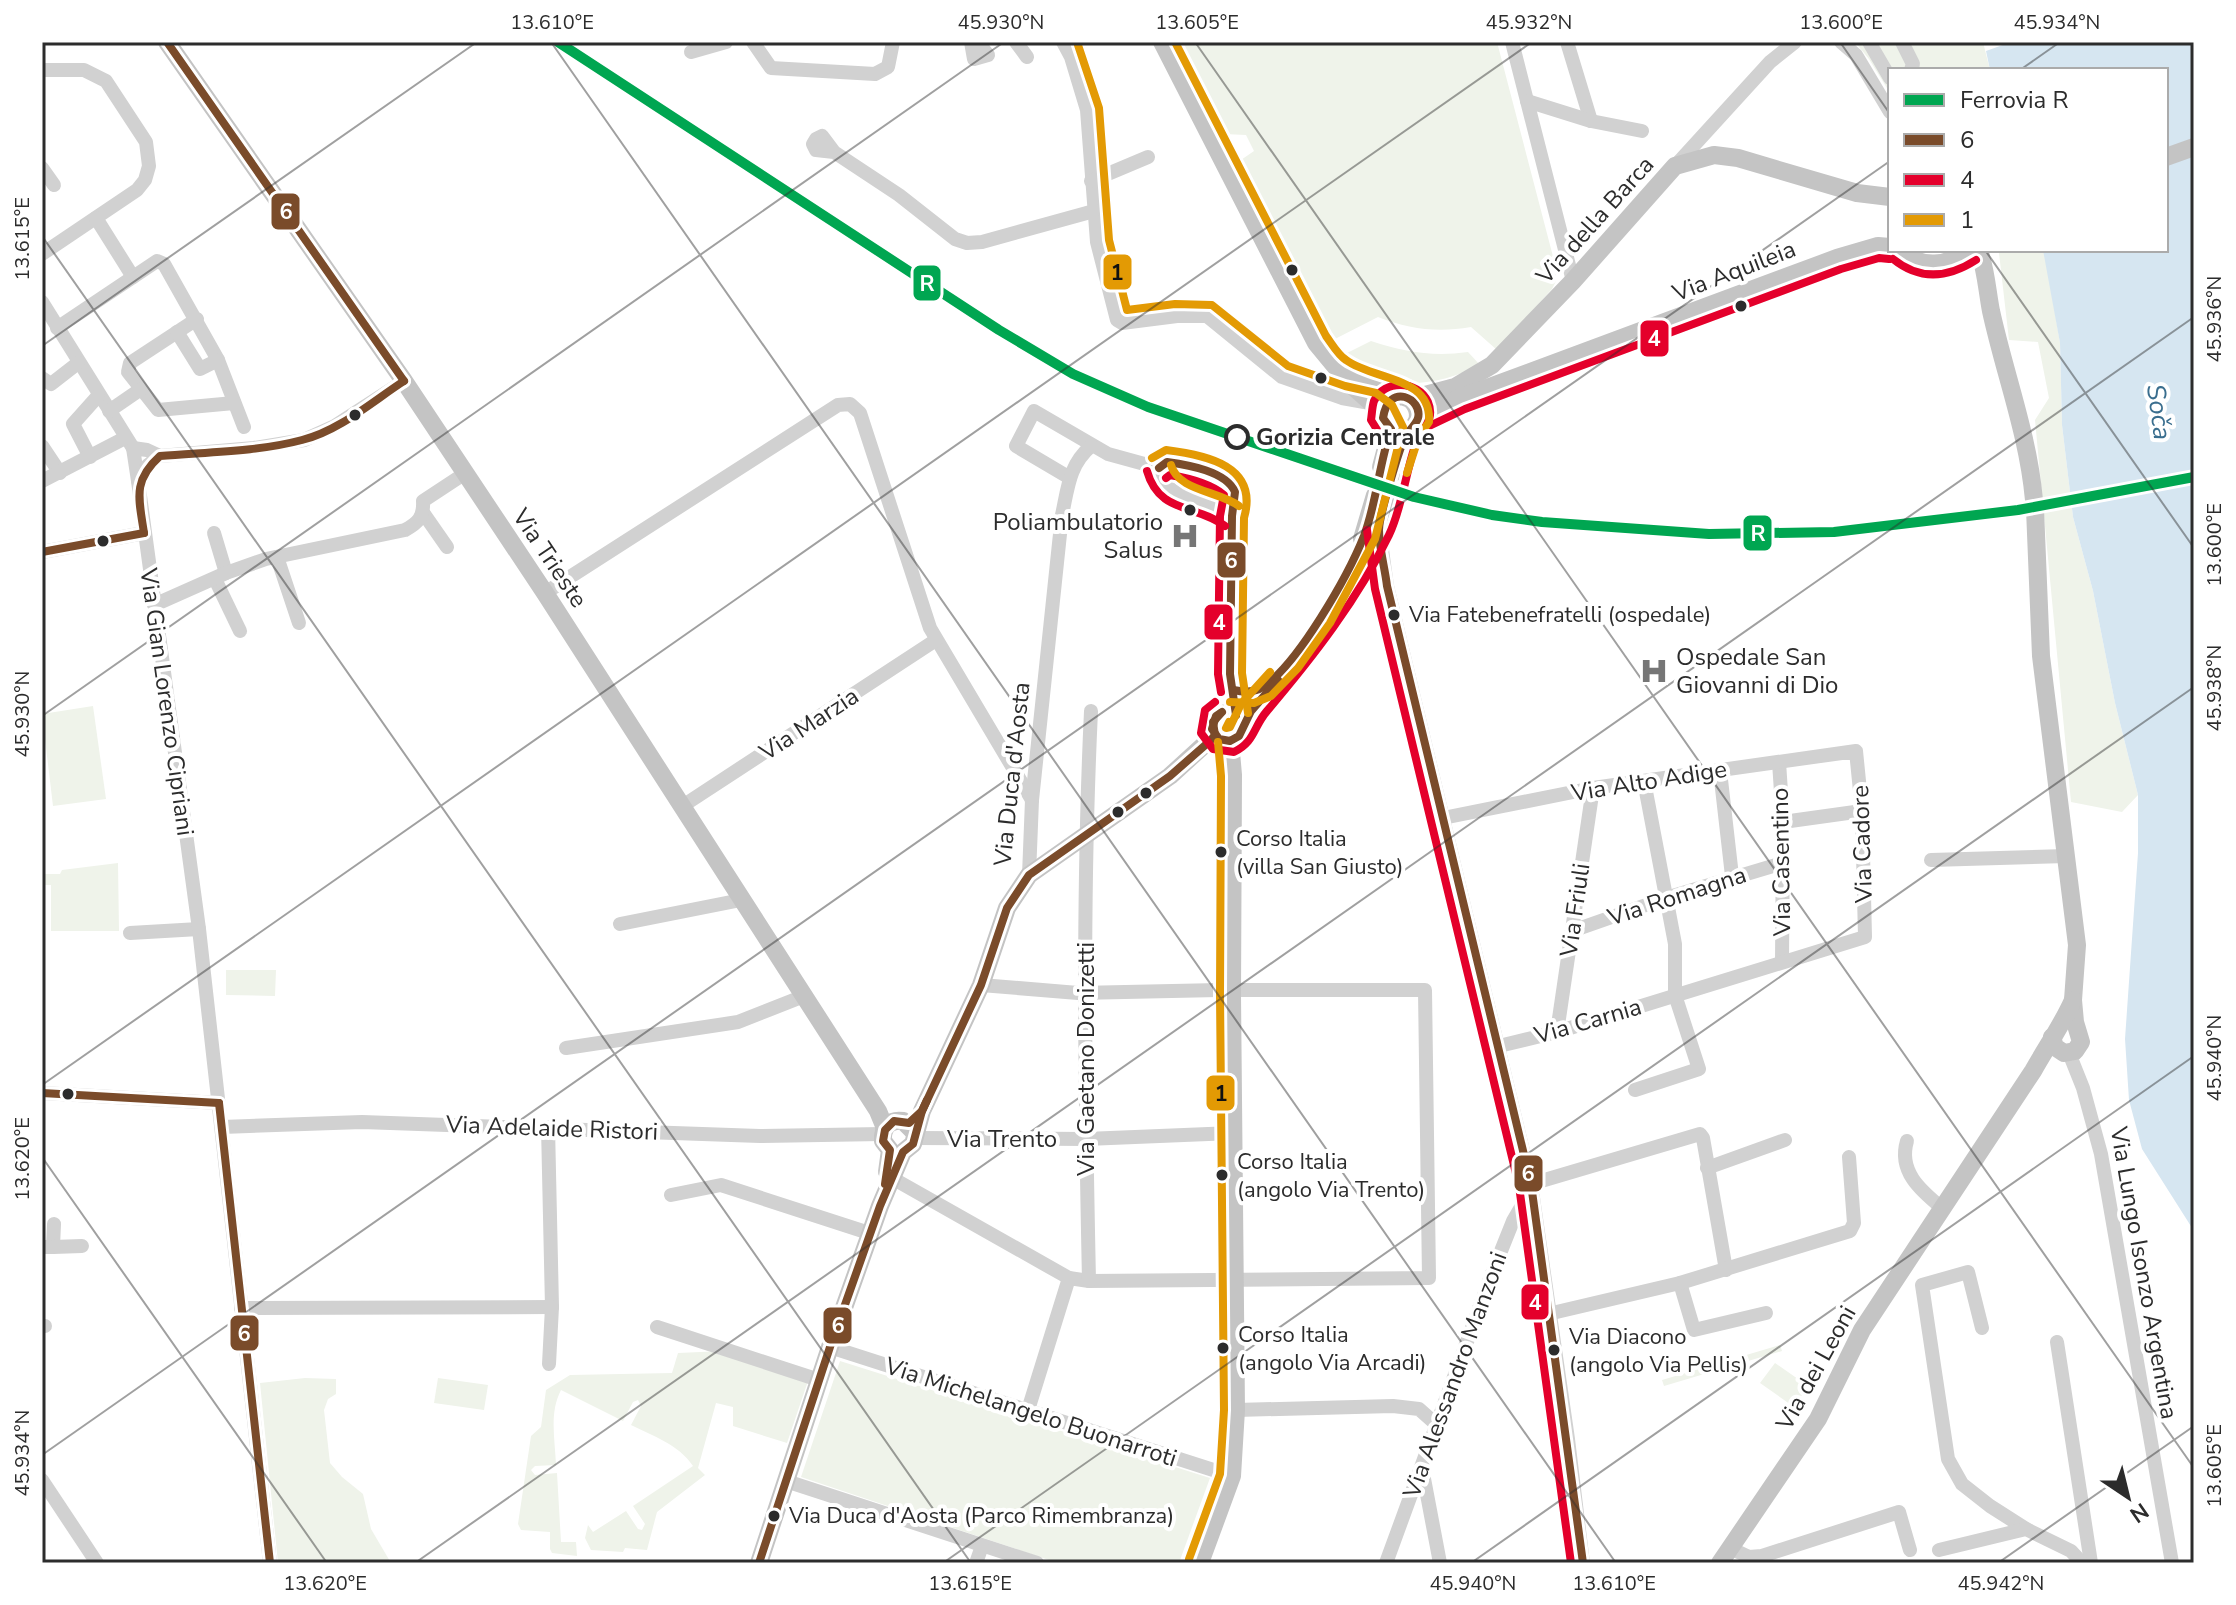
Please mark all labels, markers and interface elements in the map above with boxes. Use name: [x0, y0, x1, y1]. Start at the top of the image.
text: 13.610°E: [510, 9, 594, 36]
text: 45.930°N: [958, 9, 1044, 36]
text: 13.605°E: [1155, 9, 1239, 36]
text: 45.932°N: [1486, 9, 1572, 36]
text: 13.600°E: [1799, 9, 1883, 36]
text: 45.934°N: [2014, 9, 2100, 36]
legend: [1888, 68, 2168, 252]
text: Ferrovia R: [1960, 84, 2069, 116]
text: 6: [1960, 124, 1974, 156]
street label: Via della Barca: [1528, 149, 1661, 292]
text: 4: [1960, 164, 1974, 196]
line badge: 6: [270, 192, 301, 231]
text: 13.615°E: [9, 197, 36, 281]
text: 6: [279, 197, 293, 227]
text: 1: [1960, 204, 1974, 236]
street label: Via Aquileia: [1667, 233, 1800, 309]
line badge: 1: [1102, 253, 1133, 291]
text: 1: [1110, 258, 1124, 288]
unlabelled marker: [1284, 262, 1300, 278]
line badge: R: [912, 264, 942, 302]
text: R: [919, 269, 935, 299]
text: 45.936°N: [2201, 276, 2228, 362]
unlabelled marker: [1733, 298, 1749, 314]
line badge: 4: [1639, 319, 1670, 358]
text: 4: [1647, 324, 1661, 354]
unlabelled marker: [1313, 370, 1329, 386]
water label: Soča: [2138, 382, 2180, 442]
unlabelled marker: [347, 407, 363, 423]
place label: Gorizia Centrale: [1256, 421, 1435, 453]
marker: Gorizia Centrale: [1225, 425, 1249, 449]
street label: Via Trieste: [505, 501, 595, 614]
unlabelled marker: [1182, 502, 1198, 518]
text: 13.600°E: [2201, 503, 2228, 587]
place label: Poliambulatorio Salus: [993, 506, 1163, 566]
line badge: R: [1742, 514, 1773, 552]
text: R: [1750, 519, 1766, 549]
hospital icon: Poliambulatorio Salus: [1170, 521, 1200, 551]
unlabelled marker: [95, 533, 111, 549]
line badge: 6: [1216, 541, 1247, 579]
text: 6: [1224, 546, 1238, 576]
street label: Via Gian Lorenzo Cipriani: [132, 565, 202, 838]
place label: Via Fatebenefratelli (ospedale): [1408, 600, 1711, 630]
line badge: 4: [1203, 603, 1234, 641]
marker: Via Fatebenefratelli (ospedale): [1386, 607, 1402, 623]
text: 4: [1212, 608, 1226, 638]
place label: Ospedale San Giovanni di Dio: [1676, 641, 1838, 701]
text: 45.938°N: [2201, 645, 2228, 731]
hospital icon: Ospedale San Giovanni di Dio: [1639, 656, 1669, 686]
text: 45.930°N: [9, 671, 36, 757]
street label: Via Marzia: [752, 680, 865, 769]
street label: Via Duca d'Aosta: [986, 680, 1038, 869]
street label: Via Alto Adige: [1568, 753, 1729, 809]
street label: Via Cadore: [1844, 784, 1880, 905]
unlabelled marker: [1138, 785, 1154, 801]
street label: Via Casentino: [1764, 788, 1798, 937]
unlabelled marker: [1110, 804, 1126, 820]
place label: Corso Italia (villa San Giusto): [1236, 824, 1404, 882]
marker: Corso Italia (villa San Giusto): [1213, 844, 1229, 860]
street label: Via Romagna: [1603, 859, 1750, 934]
street label: Via Friuli: [1552, 861, 1597, 960]
street label: Via Gaetano Donizetti: [1070, 942, 1102, 1177]
street label: Via Carnia: [1530, 990, 1645, 1052]
text: 45.940°N: [2201, 1015, 2228, 1101]
line badge: 1: [1205, 1074, 1236, 1112]
text: 1: [1214, 1079, 1228, 1109]
unlabelled marker: [60, 1086, 76, 1102]
street label: Via Adelaide Ristori: [444, 1108, 659, 1148]
text: 13.620°E: [9, 1117, 36, 1201]
street label: Via Trento: [946, 1123, 1057, 1155]
street label: Via Lungo Isonzo Argentina: [2102, 1123, 2185, 1422]
place label: Corso Italia (angolo Via Trento): [1237, 1147, 1425, 1205]
line badge: 6: [1513, 1154, 1544, 1193]
text: 6: [1521, 1159, 1535, 1189]
marker: Corso Italia (angolo Via Trento): [1214, 1167, 1230, 1183]
street label: Via Alessandro Manzoni: [1395, 1247, 1514, 1504]
line badge: 4: [1520, 1283, 1550, 1321]
text: 4: [1528, 1288, 1542, 1318]
street label: Via dei Leoni: [1768, 1300, 1863, 1437]
line badge: 6: [822, 1306, 853, 1345]
text: 6: [831, 1311, 845, 1341]
line badge: 6: [229, 1314, 260, 1352]
text: 6: [237, 1319, 251, 1349]
place label: Corso Italia (angolo Via Arcadi): [1238, 1320, 1427, 1378]
place label: Via Diacono (angolo Via Pellis): [1568, 1322, 1748, 1380]
marker: Corso Italia (angolo Via Arcadi): [1215, 1340, 1231, 1356]
marker: Via Diacono (angolo Via Pellis): [1546, 1342, 1562, 1358]
street label: Via Michelangelo Buonarroti: [880, 1349, 1181, 1474]
text: 45.934°N: [9, 1410, 36, 1496]
text: 13.605°E: [2201, 1424, 2228, 1508]
north arrow: [2088, 1457, 2168, 1537]
text: N: [2124, 1496, 2154, 1530]
place label: Via Duca d'Aosta (Parco Rimembranza): [788, 1501, 1174, 1531]
marker: Via Duca d'Aosta (Parco Rimembranza): [766, 1508, 782, 1524]
text: 13.620°E: [283, 1570, 367, 1597]
text: 13.615°E: [928, 1570, 1012, 1597]
text: 45.940°N: [1430, 1570, 1516, 1597]
text: 13.610°E: [1572, 1570, 1656, 1597]
text: 45.942°N: [1958, 1570, 2044, 1597]

